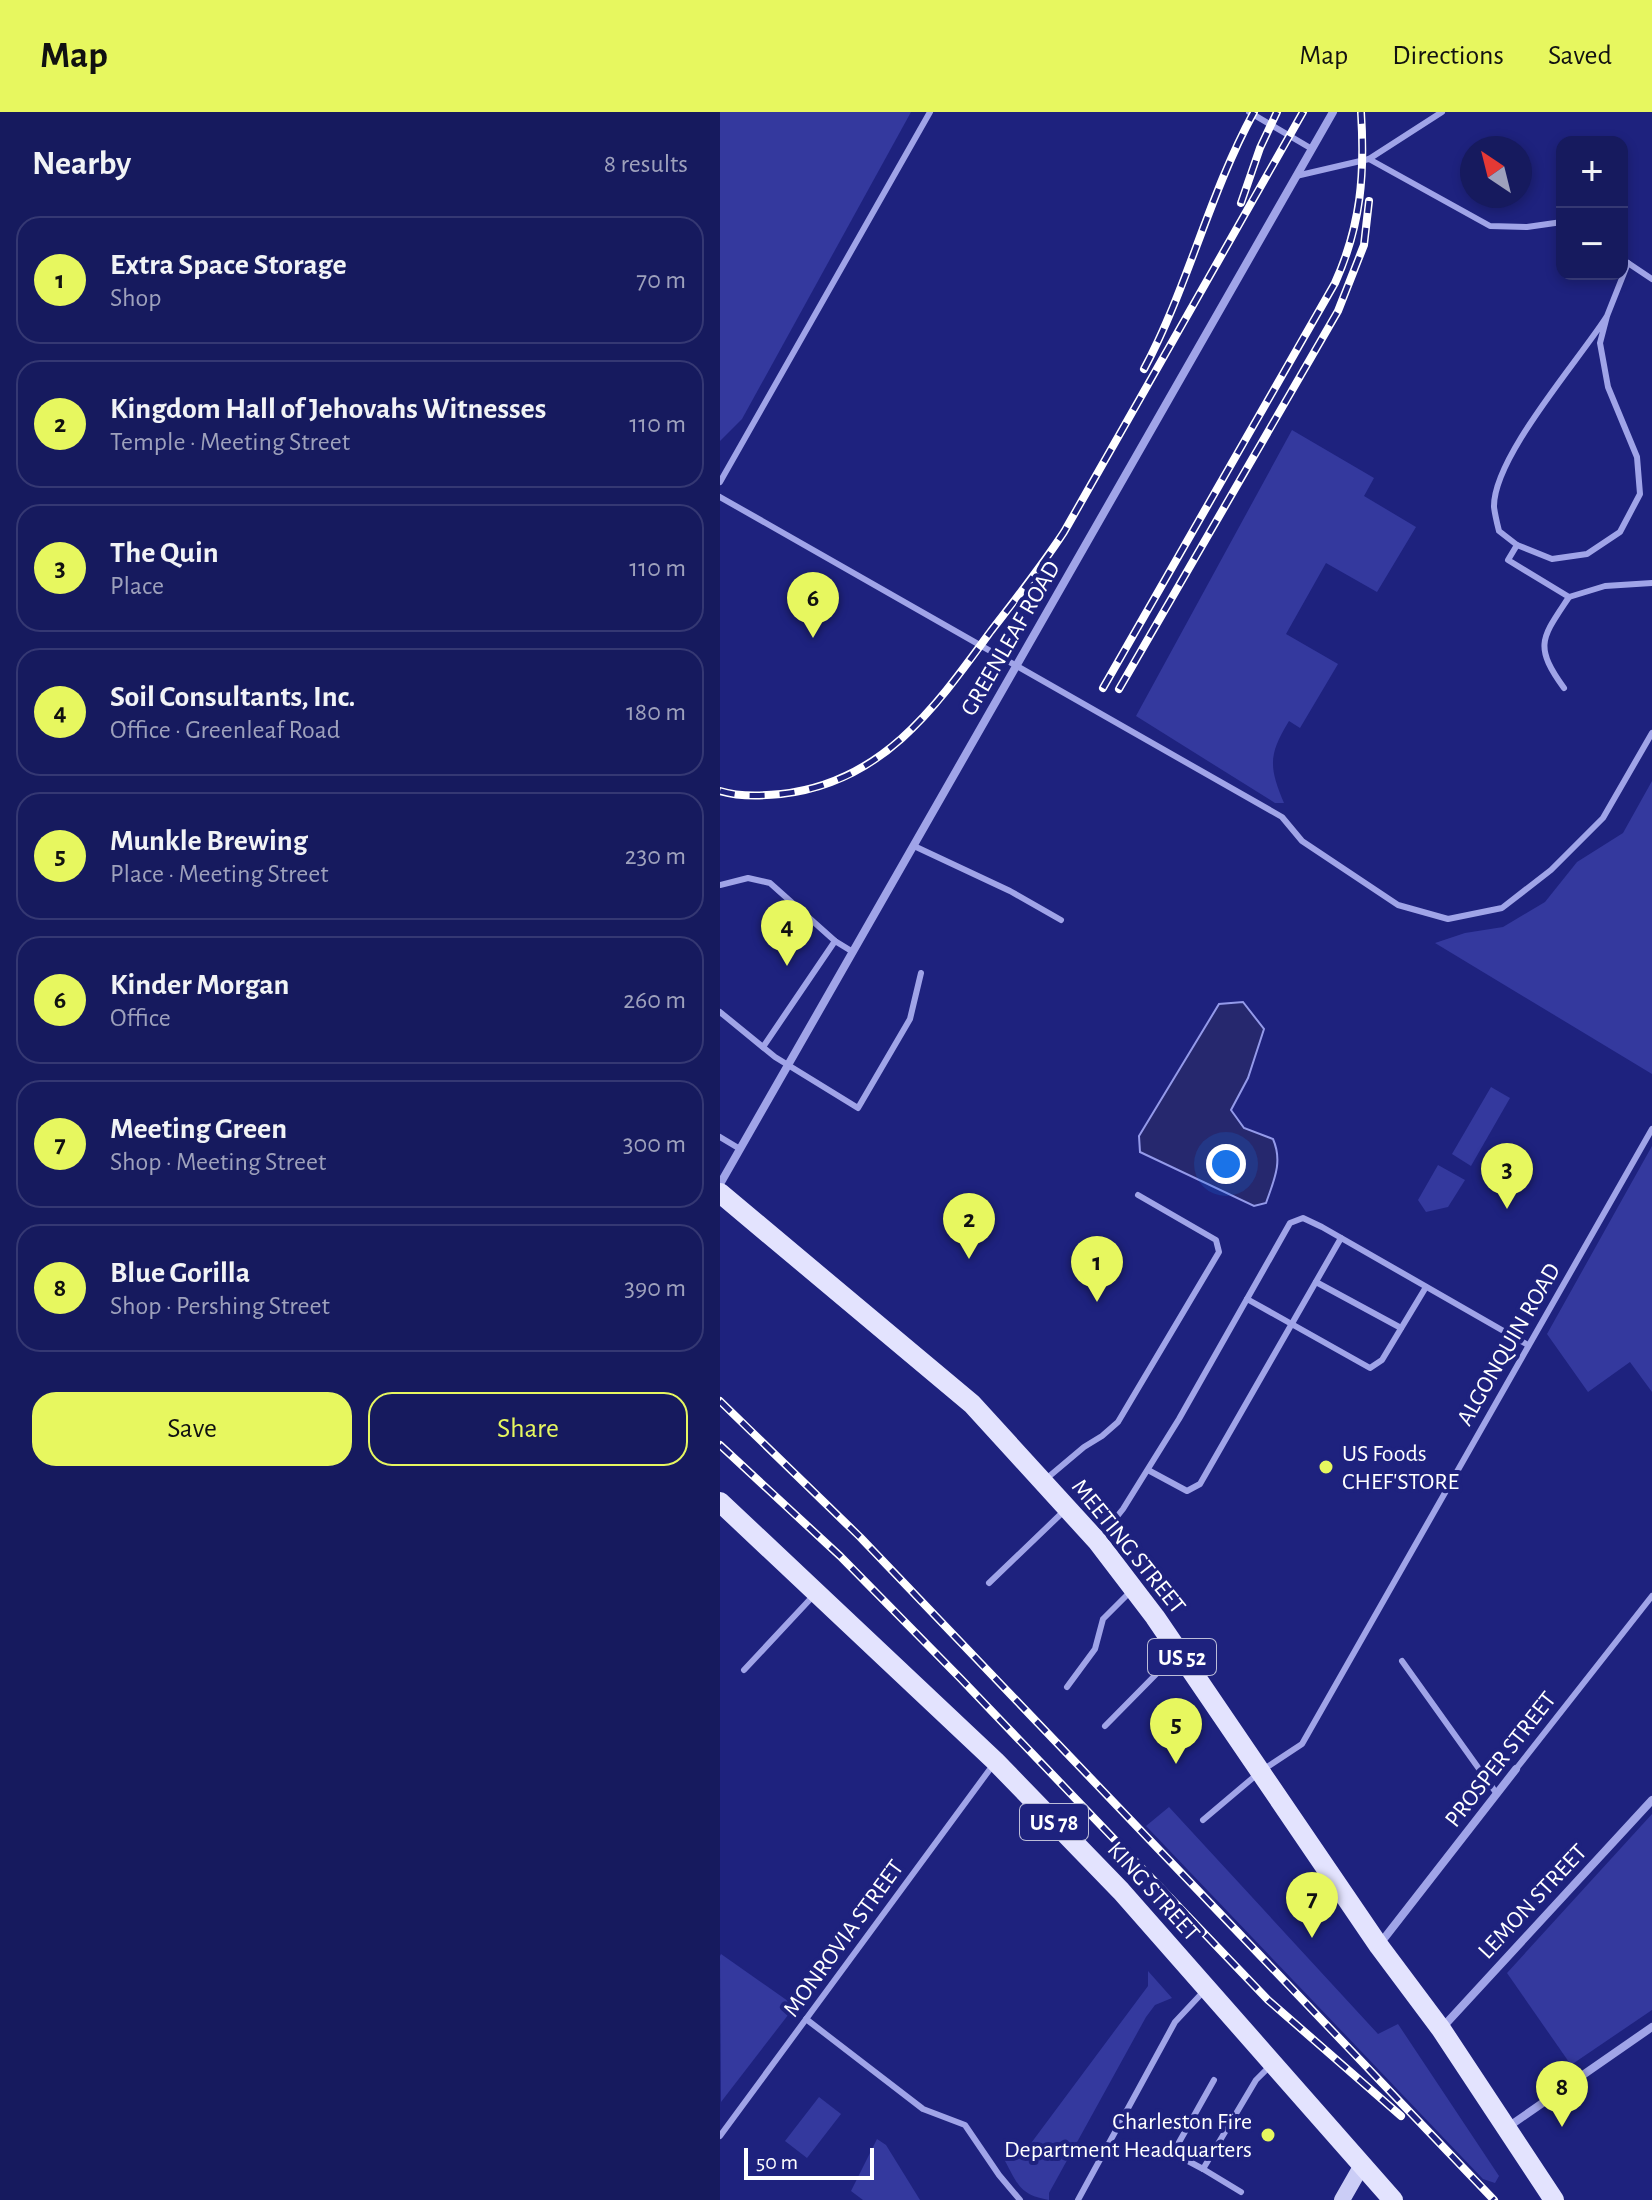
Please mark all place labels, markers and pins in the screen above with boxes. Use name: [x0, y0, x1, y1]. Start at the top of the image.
pin: 6: [787, 572, 839, 638]
pin: 4: [761, 900, 813, 966]
pin: 3: [1481, 1143, 1533, 1209]
pin: 2: [943, 1193, 995, 1259]
pin: 1: [1071, 1236, 1123, 1302]
place label: US Foods CHEF'STORE: [1342, 1442, 1460, 1494]
marker: US Foods CHEF'STORE: [1317, 1458, 1335, 1476]
pin: 5: [1150, 1698, 1202, 1764]
pin: 7: [1286, 1872, 1338, 1938]
pin: 8: [1536, 2061, 1588, 2127]
place label: Charleston Fire Department Headquarters: [1004, 2110, 1252, 2162]
marker: Charleston Fire Department Headquarters: [1259, 2126, 1277, 2144]

